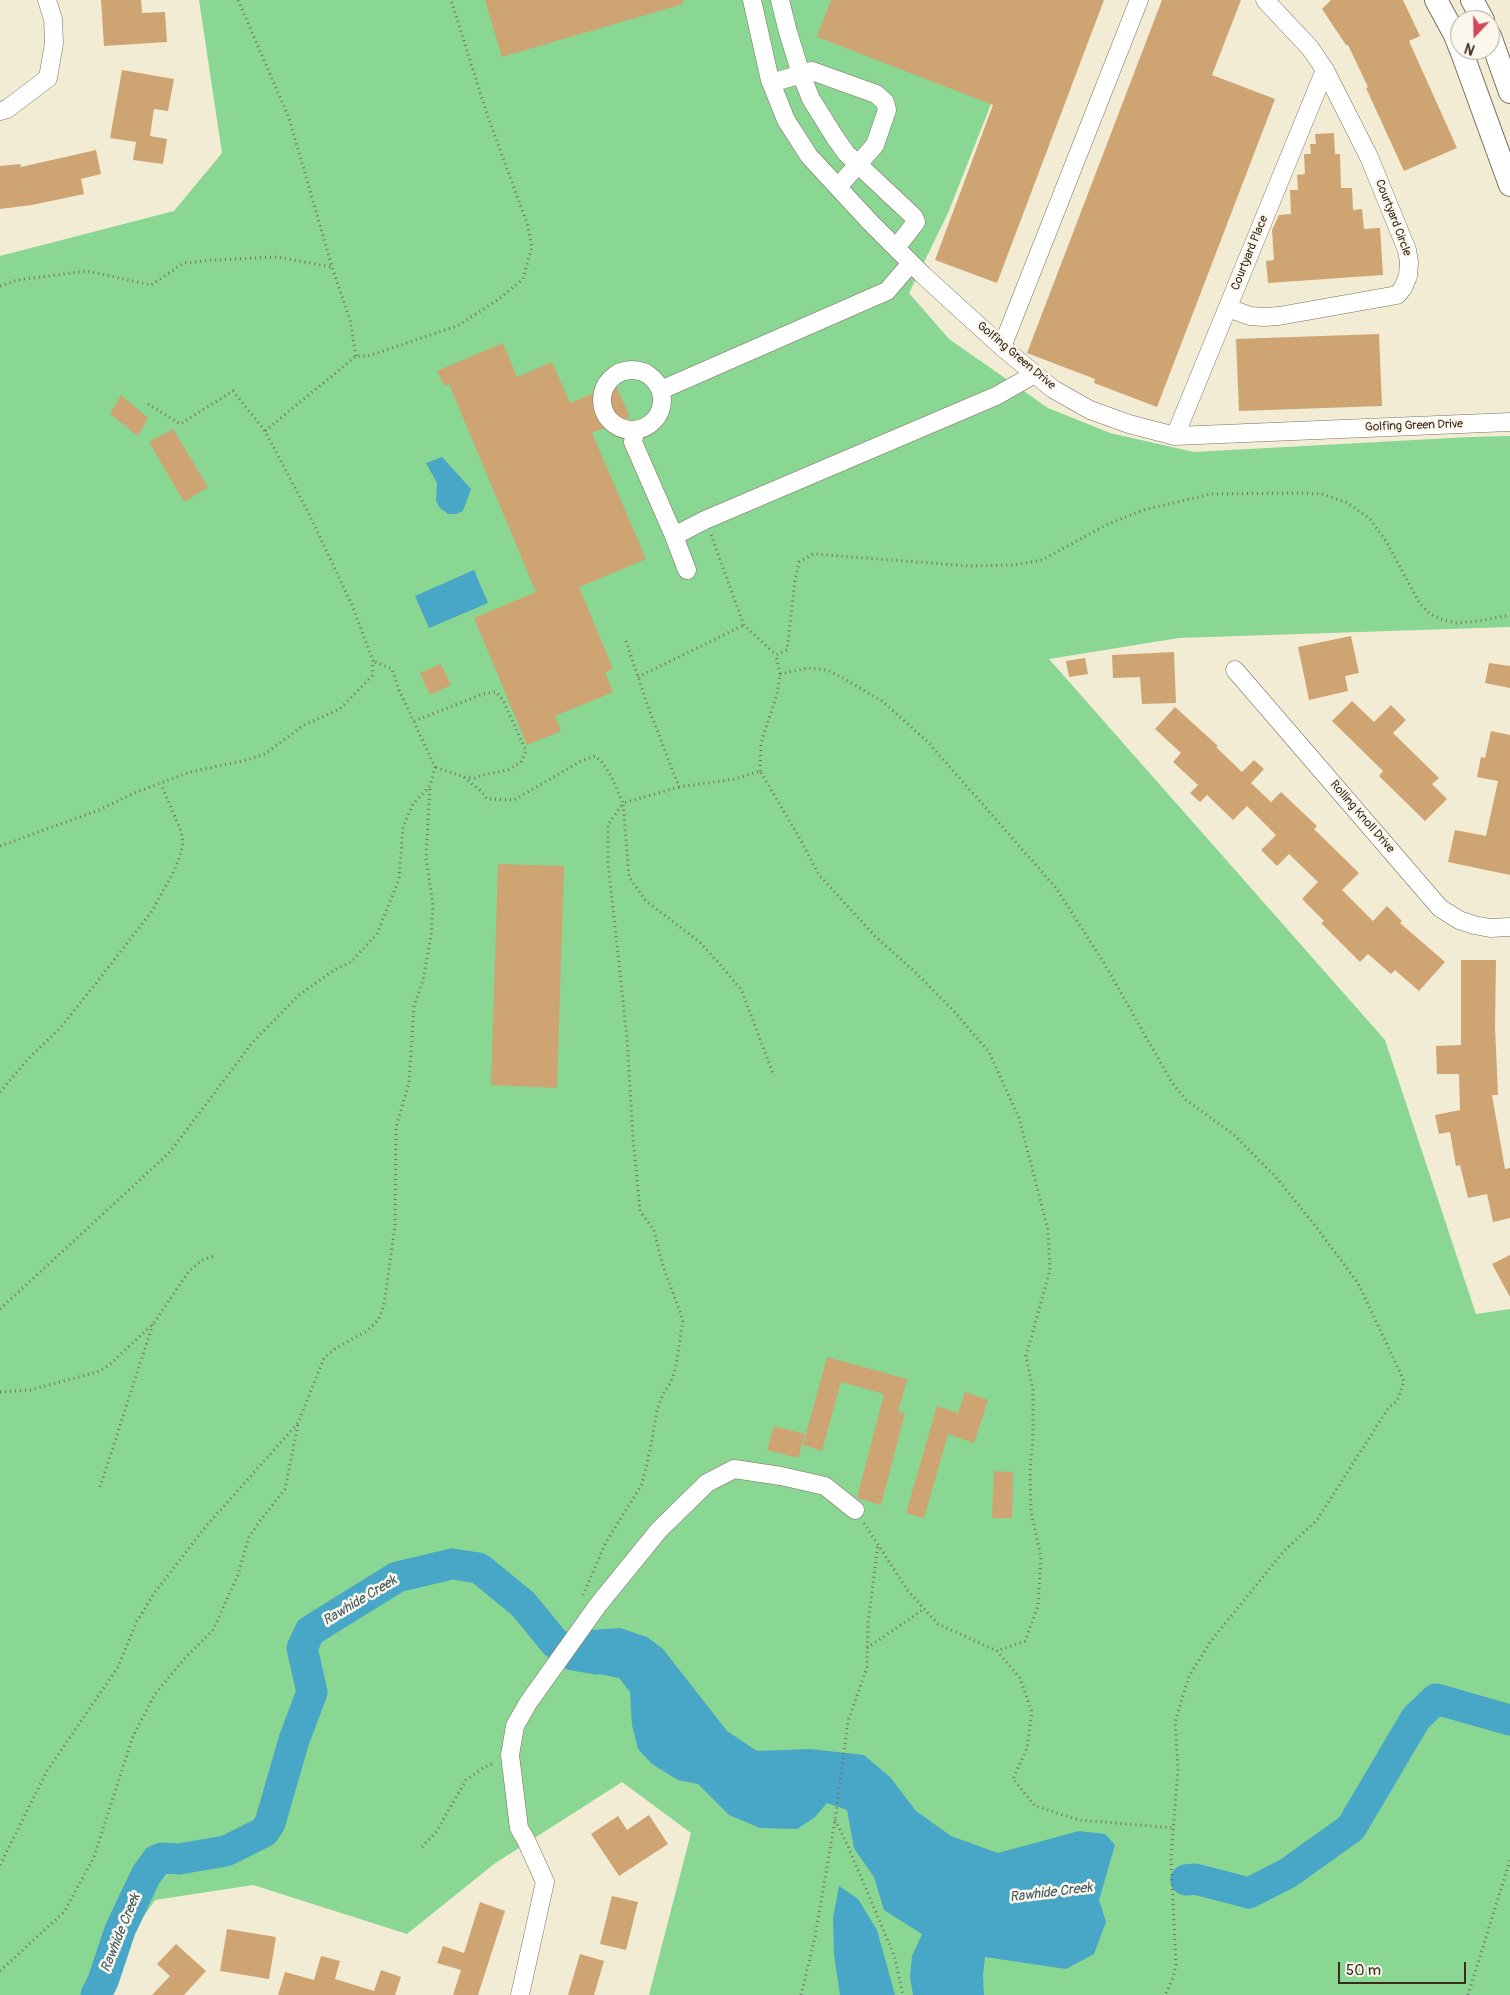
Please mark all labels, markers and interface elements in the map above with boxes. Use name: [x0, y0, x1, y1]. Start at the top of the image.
north arrow: [1450, 10, 1500, 60]
text: N: [1462, 39, 1477, 58]
street label: Courtyard Circle: [1372, 178, 1414, 258]
street label: Courtyard Place: [1228, 214, 1272, 292]
street label: Golfing Green Drive: [974, 319, 1058, 393]
street label: Golfing Green Drive: [1365, 417, 1463, 435]
street label: Rolling Knoll Drive: [1327, 778, 1397, 856]
water label: Rawhide Creek: [320, 1572, 400, 1630]
water label: Rawhide Creek: [1009, 1880, 1093, 1906]
water label: Rawhide Creek: [98, 1891, 144, 1975]
scale bar: [1340, 1952, 1468, 1984]
text: 50 m: [1346, 1961, 1381, 1980]

